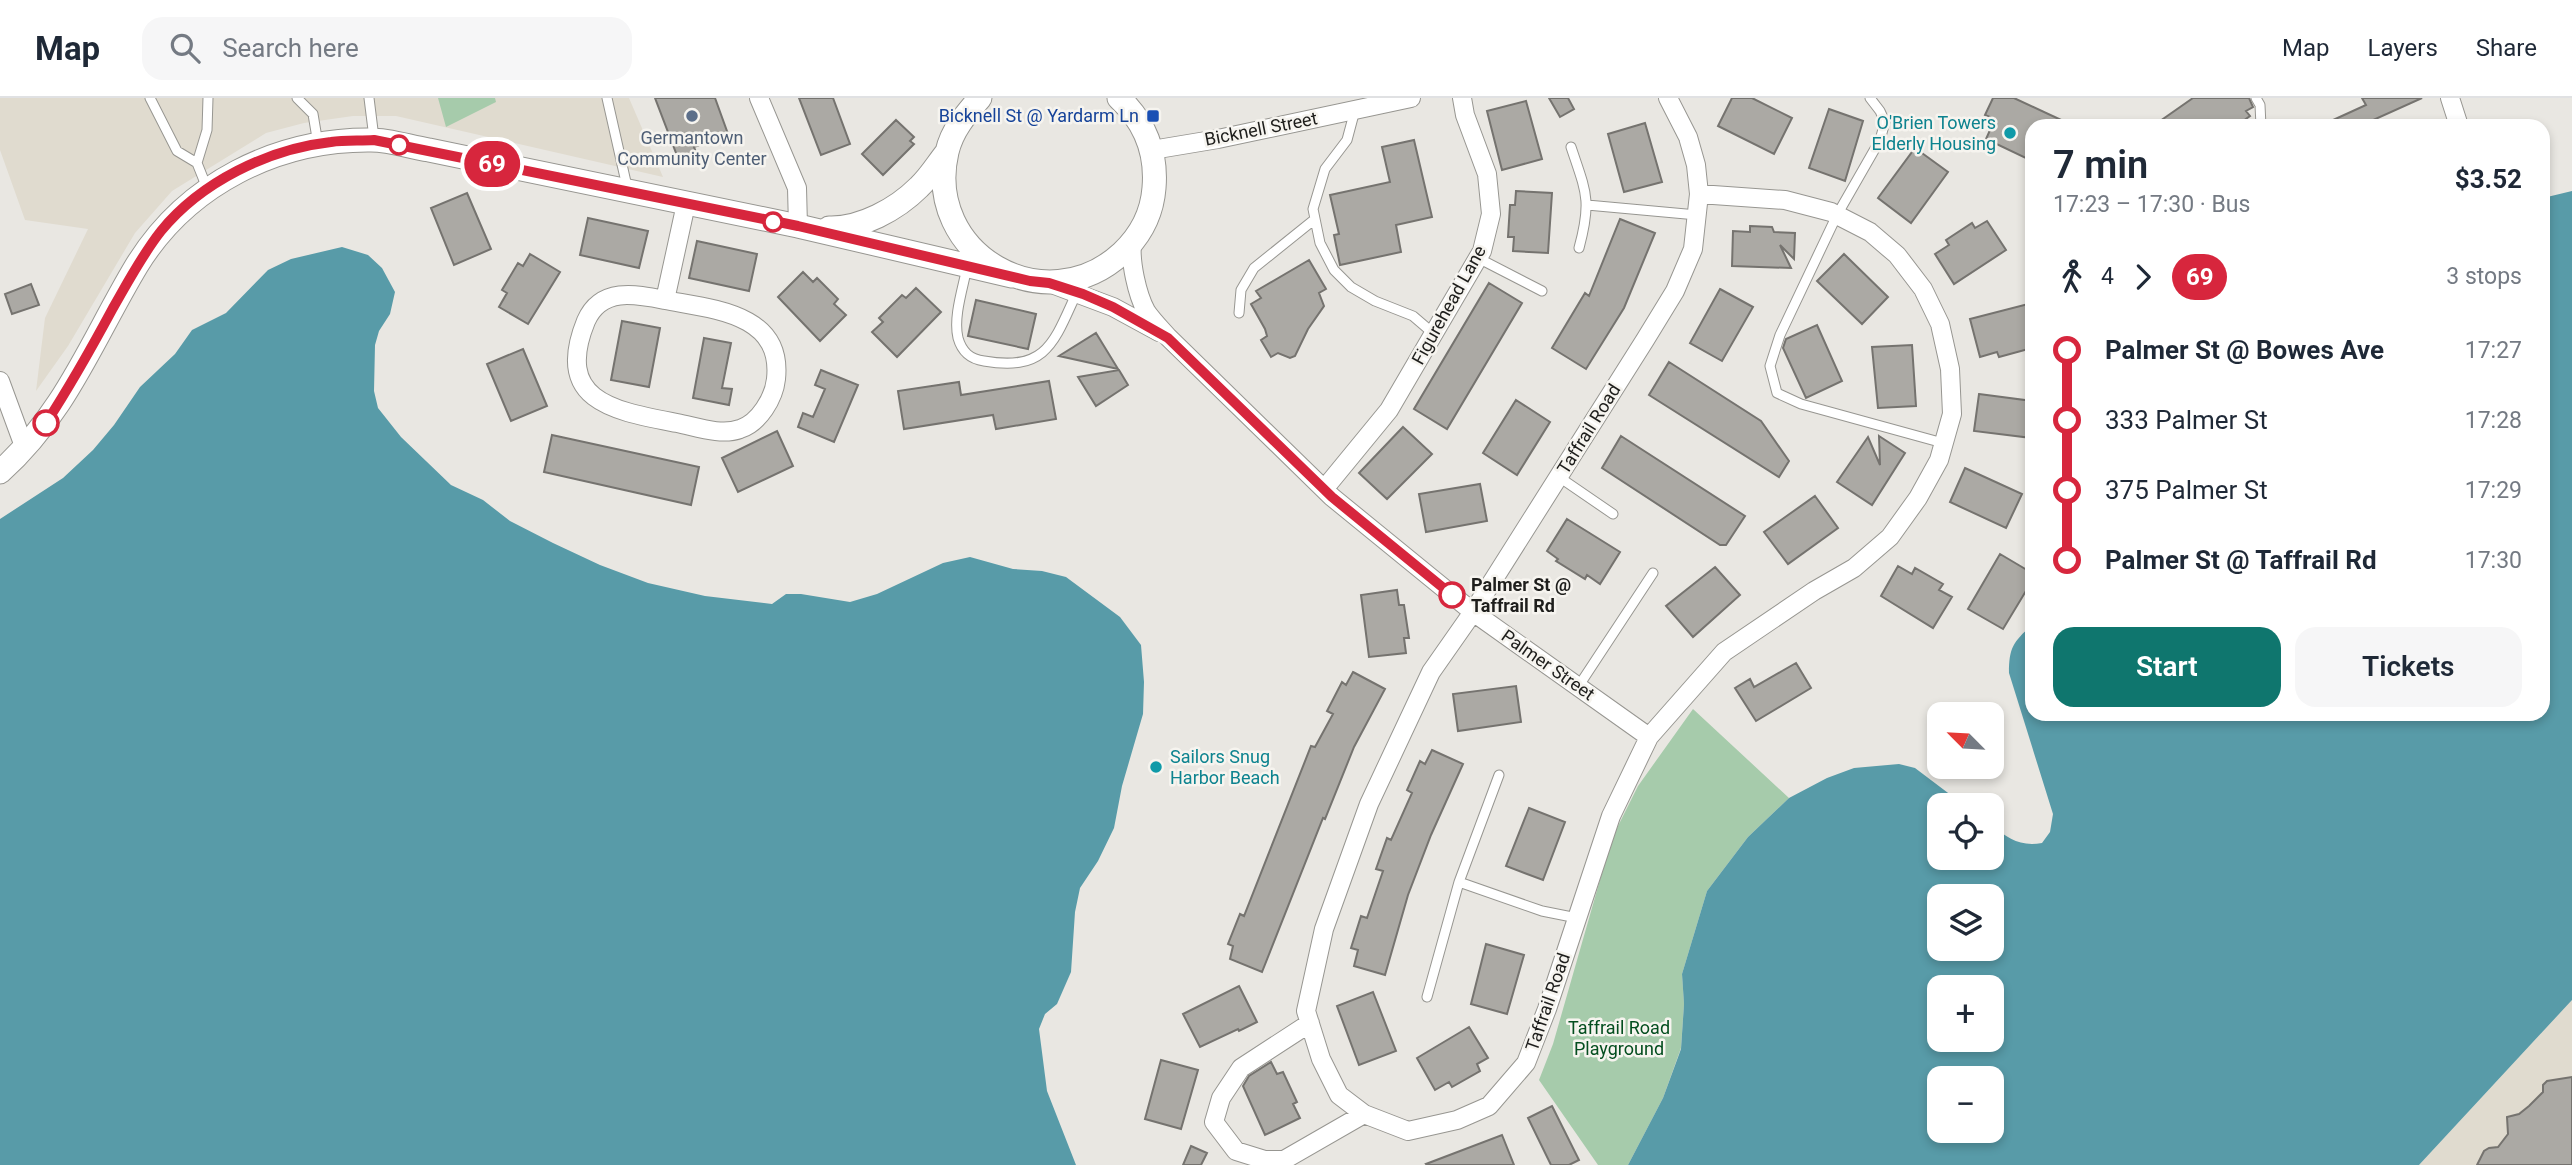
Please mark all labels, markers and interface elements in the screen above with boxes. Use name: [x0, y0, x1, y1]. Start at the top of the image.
search box: [142, 17, 632, 80]
text: Map: [35, 29, 100, 68]
icon: search: [166, 29, 204, 67]
text: Search here: [222, 33, 359, 63]
text: Map: [2282, 34, 2330, 62]
text: Layers: [2368, 34, 2438, 62]
text: Share: [2476, 34, 2537, 62]
place label: Bicknell St @ Yardarm Ln: [939, 105, 1139, 126]
street label: Bicknell Street: [1203, 107, 1319, 150]
marker: Germantown Community Center: [684, 108, 700, 124]
marker: Bicknell St @ Yardarm Ln: [1145, 108, 1161, 124]
place label: O'Brien Towers Elderly Housing: [1871, 112, 1996, 154]
marker: O'Brien Towers Elderly Housing: [2002, 125, 2018, 141]
place label: Germantown Community Center: [617, 127, 767, 169]
unlabelled marker: [389, 135, 409, 155]
line badge: 69: [461, 141, 524, 187]
text: 7 min: [2053, 143, 2148, 187]
text: 69: [478, 150, 506, 178]
text: $3.52: [2455, 164, 2522, 194]
text: 17:23 – 17:30 · Bus: [2053, 191, 2250, 218]
unlabelled marker: [763, 212, 783, 232]
street label: Figurehead Lane: [1407, 242, 1490, 368]
icon: walk: [2053, 258, 2091, 296]
icon: forward: [2124, 258, 2162, 296]
text: 4: [2101, 263, 2114, 290]
text: 69: [2186, 263, 2213, 291]
text: 3 stops: [2446, 263, 2522, 290]
text: Palmer St @ Bowes Ave: [2105, 335, 2384, 365]
text: 17:27: [2465, 337, 2522, 364]
street label: Taffrail Road: [1553, 380, 1625, 478]
text: 333 Palmer St: [2105, 405, 2268, 435]
text: 17:28: [2465, 407, 2522, 434]
unlabelled marker: [33, 410, 59, 436]
text: 375 Palmer St: [2105, 475, 2268, 505]
text: 17:29: [2465, 477, 2522, 504]
text: Palmer St @ Taffrail Rd: [2105, 545, 2377, 575]
text: 17:30: [2465, 547, 2522, 574]
place label: Palmer St @ Taffrail Rd: [1471, 574, 1571, 616]
marker: Palmer St @ Taffrail Rd: [1439, 582, 1465, 608]
street label: Palmer Street: [1498, 625, 1599, 704]
button: Start: [2053, 627, 2281, 707]
button: Tickets: [2295, 627, 2522, 707]
north arrow: [1927, 702, 2004, 779]
map controls: [1927, 702, 2004, 1143]
place label: Sailors Snug Harbor Beach: [1170, 746, 1280, 788]
marker: Sailors Snug Harbor Beach: [1148, 759, 1164, 775]
button: locate: [1927, 793, 2004, 870]
button: layers: [1927, 884, 2004, 961]
street label: Taffrail Road: [1521, 950, 1574, 1054]
button: +: [1927, 975, 2004, 1052]
park label: Taffrail Road Playground: [1568, 1017, 1670, 1059]
button: −: [1927, 1066, 2004, 1143]

